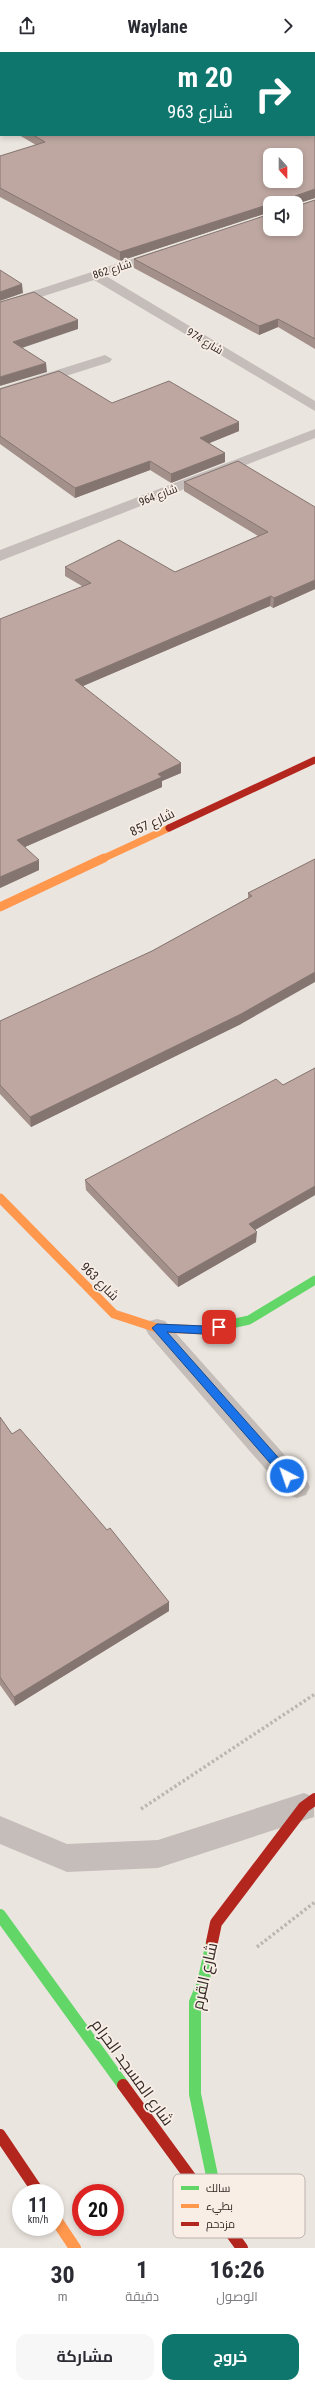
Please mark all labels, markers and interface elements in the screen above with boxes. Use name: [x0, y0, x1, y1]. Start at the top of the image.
icon: share: [16, 15, 38, 37]
icon: forward: [277, 15, 299, 37]
text: Waylane: [127, 16, 188, 37]
text: 20 m: [177, 61, 233, 94]
icon: right: [247, 68, 299, 120]
text: شارع 963: [167, 101, 233, 122]
north arrow: [263, 148, 303, 188]
map controls: [263, 148, 303, 236]
button: sound: [263, 196, 303, 236]
street label: شارع 862: [91, 257, 134, 283]
street label: شارع 974: [184, 326, 225, 358]
street label: شارع 964: [137, 482, 180, 510]
street label: شارع 857: [128, 806, 177, 840]
street label: شارع 963: [77, 1259, 122, 1304]
pin: [202, 1310, 236, 1344]
icon: arrive: [208, 1316, 230, 1338]
position arrow: [266, 1455, 308, 1497]
street label: شارع القرم: [188, 1941, 223, 2012]
street label: شارع المسجد الحرام: [86, 2015, 178, 2131]
legend: [173, 2174, 305, 2238]
text: سالك: [206, 2182, 230, 2195]
speed limit sign: 20: [72, 2184, 124, 2236]
text: 11: [28, 2193, 48, 2217]
text: بطيء: [206, 2200, 233, 2215]
text: km/h: [28, 2214, 48, 2225]
text: مزدحم: [206, 2218, 235, 2232]
text: 1: [136, 2256, 148, 2284]
text: 16:26: [209, 2256, 265, 2284]
text: 30: [50, 2261, 75, 2289]
text: m: [58, 2289, 68, 2304]
text: دقيقة: [125, 2289, 159, 2304]
text: الوصول: [216, 2289, 258, 2304]
button: مشاركة: [16, 2334, 154, 2380]
button: خروج: [162, 2334, 299, 2380]

